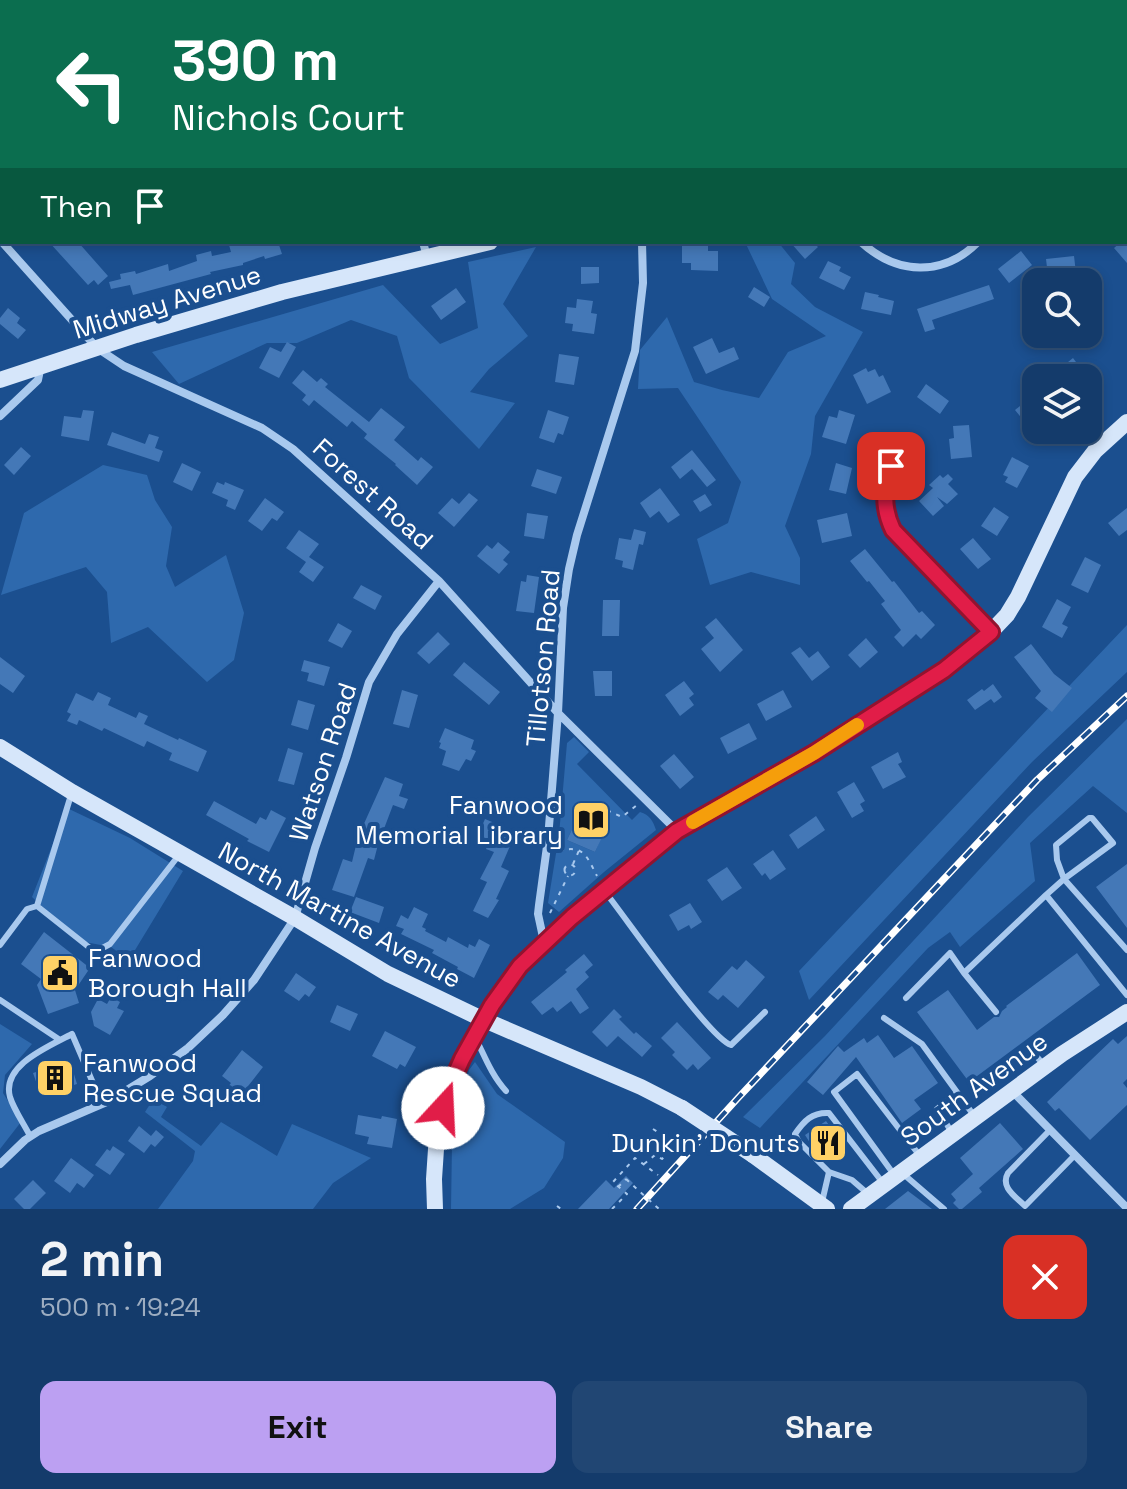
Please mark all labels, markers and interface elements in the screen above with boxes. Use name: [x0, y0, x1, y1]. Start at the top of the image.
text: 390 m: [172, 25, 339, 96]
icon: left: [40, 32, 144, 136]
text: Nichols Court: [172, 95, 405, 141]
icon: arrive: [128, 184, 172, 228]
text: Then: [40, 187, 112, 226]
street label: Midway Avenue: [69, 257, 265, 347]
map controls: [1022, 268, 1102, 444]
button: search: [1022, 268, 1102, 348]
button: layers: [1022, 364, 1102, 444]
street label: Forest Road: [306, 431, 440, 557]
pin: [857, 432, 925, 500]
icon: arrive: [869, 444, 913, 488]
street label: Tillotson Road: [518, 568, 568, 748]
street label: Watson Road: [281, 678, 365, 846]
place label: Fanwood Memorial Library: [355, 788, 563, 852]
library icon: Fanwood Memorial Library: [570, 799, 612, 841]
street label: North Martine Avenue: [212, 834, 468, 996]
place label: Fanwood Borough Hall: [88, 941, 247, 1005]
public building icon: Fanwood Borough Hall: [39, 952, 81, 994]
street label: South Avenue: [894, 1024, 1054, 1154]
place label: Fanwood Rescue Squad: [83, 1046, 262, 1110]
building icon: Fanwood Rescue Squad: [34, 1057, 76, 1099]
position arrow: [401, 1066, 485, 1150]
restaurant icon: Dunkin' Donuts: [807, 1122, 849, 1164]
place label: Dunkin' Donuts: [612, 1126, 800, 1160]
text: 2 min: [40, 1229, 164, 1290]
button: close: [1003, 1235, 1087, 1319]
text: 500 m · 19:24: [40, 1290, 201, 1324]
button: Exit: [40, 1381, 556, 1473]
button: Share: [572, 1381, 1087, 1473]

